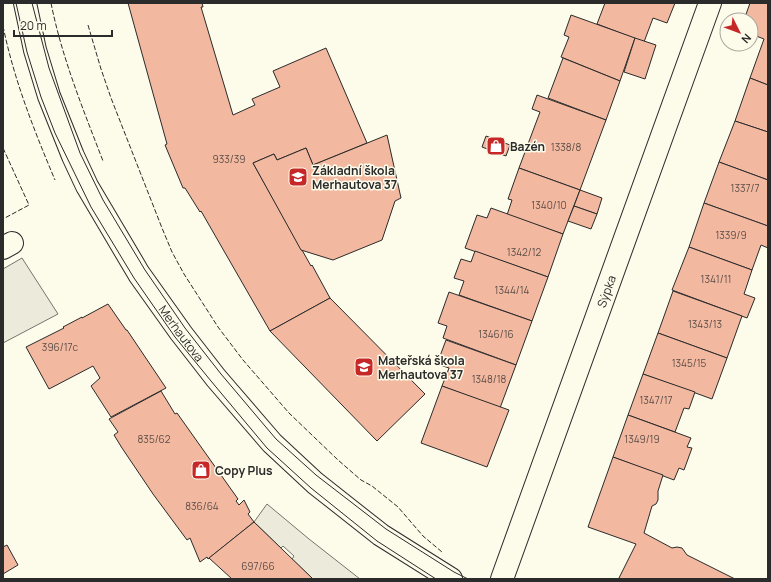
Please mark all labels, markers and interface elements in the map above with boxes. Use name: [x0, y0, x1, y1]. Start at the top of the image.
scale bar: [14, 12, 112, 38]
north arrow: [719, 12, 759, 52]
text: 20 m: [20, 17, 47, 34]
text: N: [739, 31, 755, 47]
shop icon: Bazén: [485, 135, 507, 157]
place label: Bazén: [510, 138, 545, 155]
house number: 1338/8: [551, 140, 581, 154]
house number: 933/39: [213, 152, 245, 166]
place label: Základní škola Merhautova 37: [312, 162, 397, 193]
school or university icon: Základní škola Merhautova 37: [287, 166, 309, 188]
house number: 1337/7: [731, 181, 759, 195]
house number: 1340/10: [531, 198, 567, 212]
house number: 1339/9: [715, 228, 747, 242]
house number: 1342/12: [507, 245, 542, 259]
house number: 1341/11: [701, 272, 731, 286]
street label: Sýpka: [592, 273, 620, 310]
house number: 1344/14: [495, 283, 530, 297]
street label: Merhautova: [155, 301, 208, 365]
house number: 1343/13: [688, 317, 722, 331]
house number: 1346/16: [478, 327, 514, 341]
house number: 396/17c: [42, 340, 79, 354]
place label: Mateřská škola Merhautova 37: [378, 352, 465, 383]
school or university icon: Mateřská škola Merhautova 37: [353, 356, 375, 378]
house number: 1345/15: [672, 356, 707, 370]
house number: 1348/18: [472, 372, 507, 386]
house number: 1347/17: [639, 393, 673, 407]
house number: 835/62: [138, 432, 171, 446]
house number: 1349/19: [624, 432, 660, 446]
shop icon: Copy Plus: [190, 459, 212, 481]
place label: Copy Plus: [215, 462, 273, 479]
house number: 836/64: [185, 499, 219, 513]
house number: 697/66: [241, 559, 275, 573]

